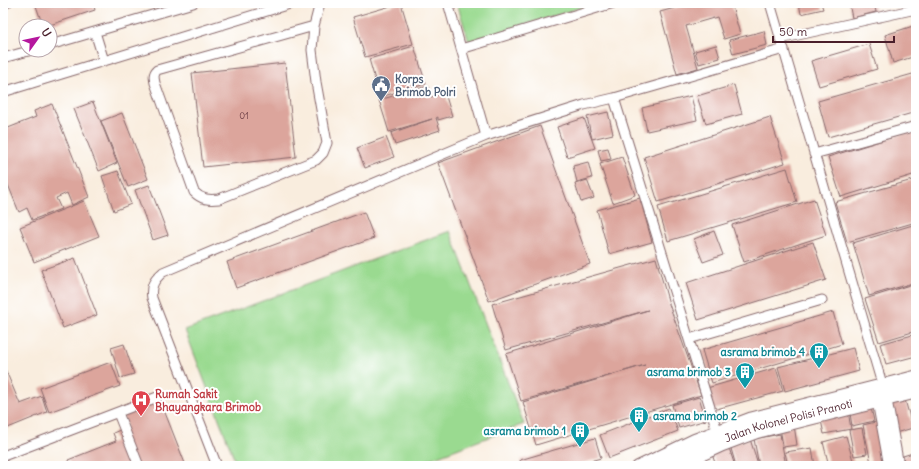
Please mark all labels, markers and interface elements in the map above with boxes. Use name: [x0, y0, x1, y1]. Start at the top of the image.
north arrow: [18, 18, 58, 58]
scale bar: [773, 18, 894, 44]
text: 50 m: [779, 24, 808, 39]
text: U: [38, 26, 54, 40]
place label: Korps Brimob Polri: [395, 72, 456, 99]
public building icon: Korps Brimob Polri: [370, 74, 392, 102]
house number: 01: [239, 110, 249, 121]
building icon: asrama brimob 4: [808, 341, 830, 369]
place label: asrama brimob 4: [721, 345, 806, 359]
building icon: asrama brimob 3: [734, 361, 756, 389]
place label: asrama brimob 3: [647, 365, 731, 379]
place label: Rumah Sakit Bhayangkara Brimob: [155, 387, 261, 415]
hospital icon: Rumah Sakit Bhayangkara Brimob: [130, 389, 152, 417]
street label: Jalan Kolonel Polisi Pranoti: [723, 396, 854, 445]
building icon: asrama brimob 2: [628, 405, 650, 433]
place label: asrama brimob 2: [653, 409, 737, 423]
building icon: asrama brimob 1: [569, 420, 591, 448]
place label: asrama brimob 1: [484, 424, 566, 438]

